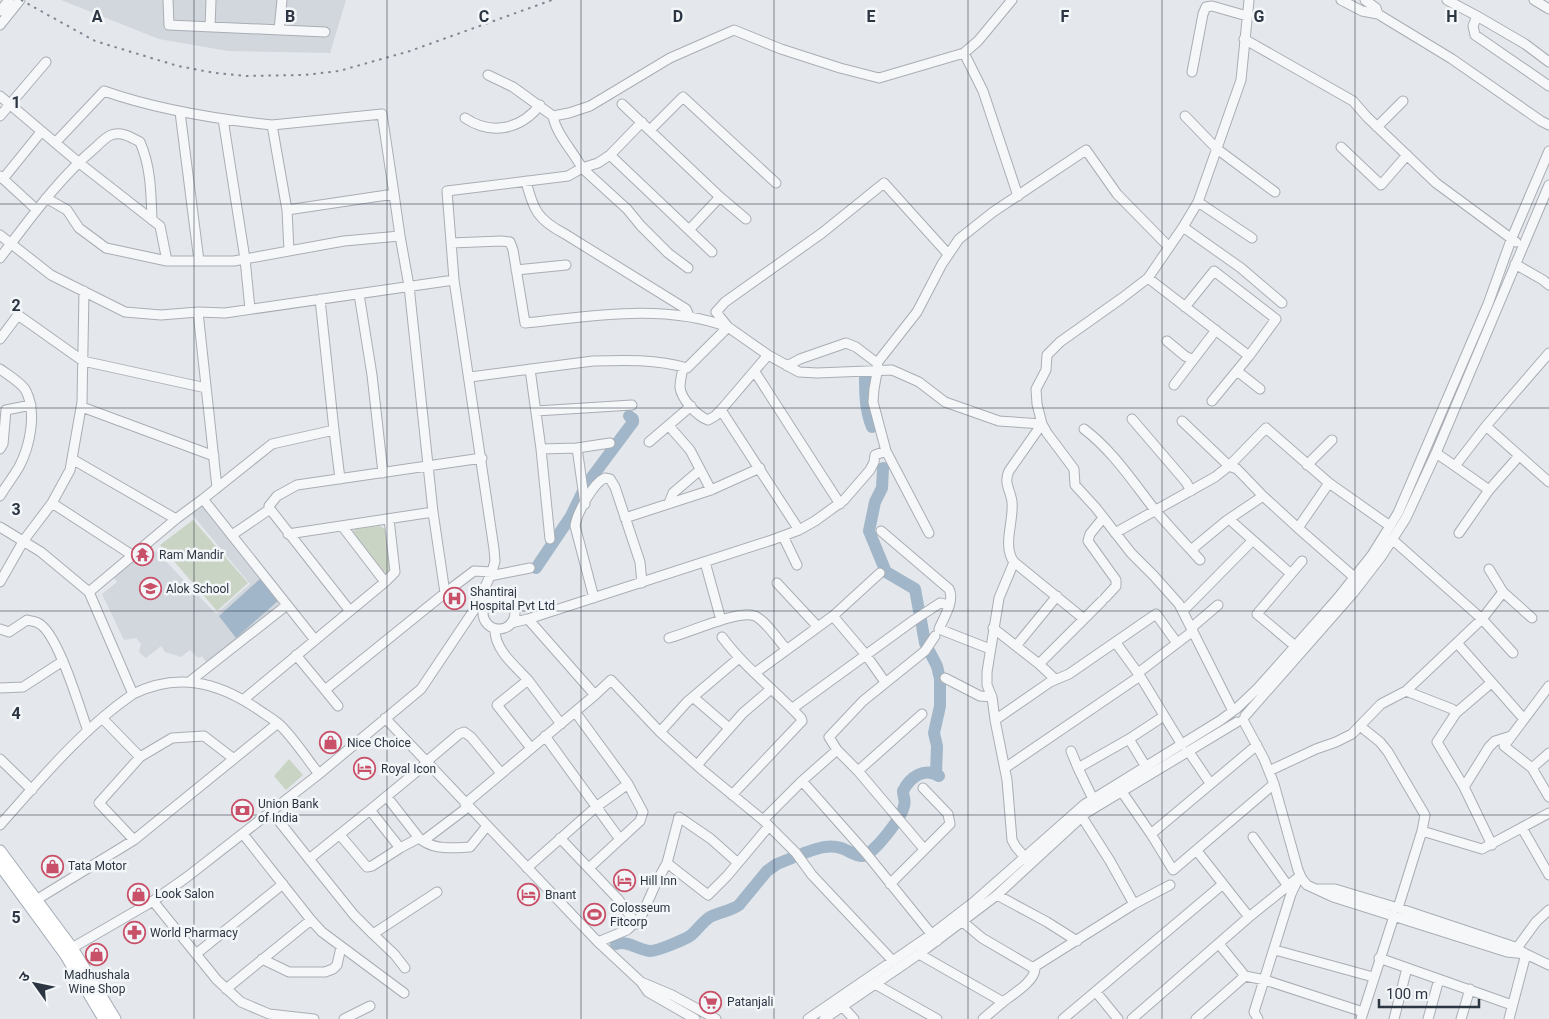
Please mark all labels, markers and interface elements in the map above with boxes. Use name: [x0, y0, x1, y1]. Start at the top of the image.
text: A: [92, 7, 103, 26]
text: B: [285, 7, 295, 26]
text: C: [479, 7, 489, 26]
text: D: [673, 7, 683, 26]
text: E: [867, 7, 876, 26]
text: F: [1061, 7, 1070, 26]
text: G: [1254, 7, 1265, 26]
text: H: [1446, 7, 1458, 26]
text: 1: [11, 93, 21, 112]
text: 2: [11, 296, 21, 315]
text: 3: [11, 500, 21, 519]
temple icon: Ram Mandir: [131, 543, 155, 567]
place label: Ram Mandir: [159, 548, 224, 562]
school or university icon: Alok School: [138, 577, 162, 601]
place label: Alok School: [166, 582, 229, 596]
place label: Shantiraj Hospital Pvt Ltd: [470, 585, 555, 613]
hospital icon: Shantiraj Hospital Pvt Ltd: [442, 587, 466, 611]
text: 4: [11, 704, 21, 723]
shop icon: Nice Choice: [319, 731, 343, 755]
place label: Nice Choice: [347, 736, 411, 750]
hotel icon: Royal Icon: [353, 757, 377, 781]
place label: Royal Icon: [381, 762, 436, 776]
place label: Union Bank of India: [258, 797, 319, 825]
bank icon: Union Bank of India: [230, 799, 254, 823]
shop icon: Tata Motor: [40, 854, 64, 878]
place label: Tata Motor: [68, 859, 127, 873]
hotel icon: Hill Inn: [612, 869, 636, 893]
place label: Hill Inn: [640, 874, 677, 888]
shop icon: Look Salon: [127, 882, 151, 906]
hotel icon: Bnant: [517, 883, 541, 907]
place label: Look Salon: [155, 887, 214, 901]
place label: Bnant: [545, 888, 576, 902]
place label: Colosseum Fitcorp: [610, 901, 670, 929]
sports icon: Colosseum Fitcorp: [582, 903, 606, 927]
text: 5: [11, 908, 21, 927]
pharmacy icon: World Pharmacy: [122, 921, 146, 945]
place label: World Pharmacy: [150, 926, 238, 940]
shop icon: Madhushala Wine Shop: [85, 942, 109, 966]
north arrow: [10, 959, 60, 1009]
text: उ: [15, 968, 33, 985]
place label: Madhushala Wine Shop: [64, 968, 130, 996]
scale bar: [1379, 976, 1479, 1008]
text: 100 m: [1386, 985, 1428, 1003]
supermarket icon: Patanjali: [699, 990, 723, 1014]
place label: Patanjali: [727, 995, 773, 1009]

